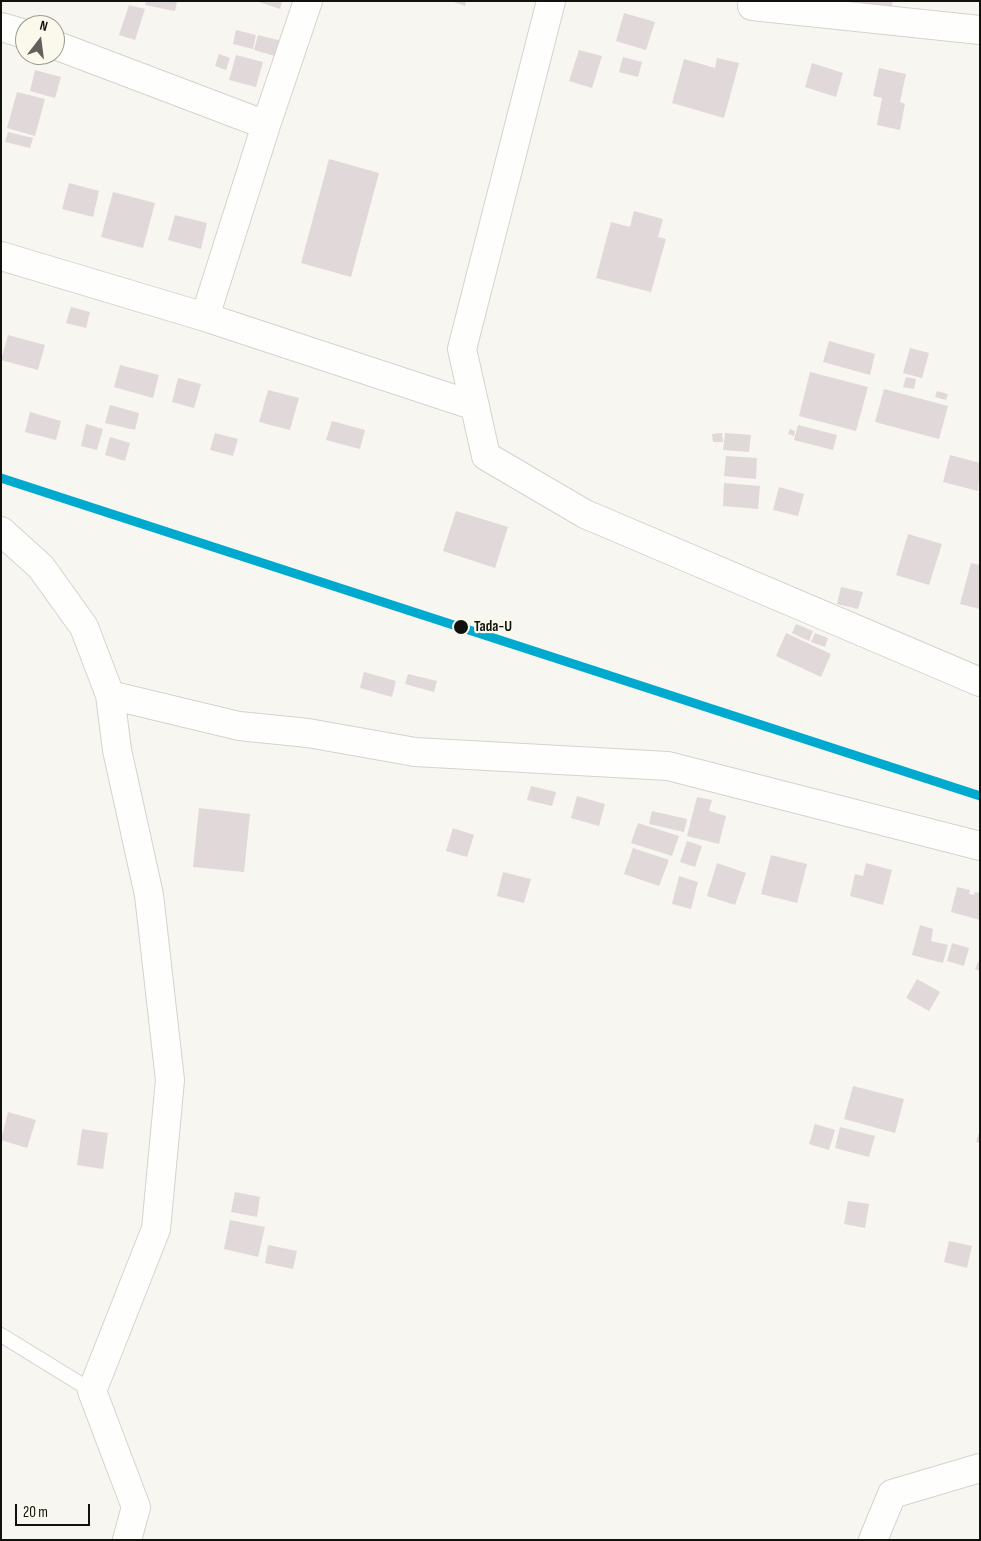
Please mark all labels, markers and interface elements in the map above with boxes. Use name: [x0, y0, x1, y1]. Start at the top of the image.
north arrow: [15, 15, 65, 65]
text: N: [38, 17, 50, 35]
marker: Tada-U: [452, 618, 470, 636]
place label: Tada-U: [474, 618, 512, 636]
scale bar: [18, 1494, 92, 1526]
text: 20 m: [23, 1503, 48, 1522]

